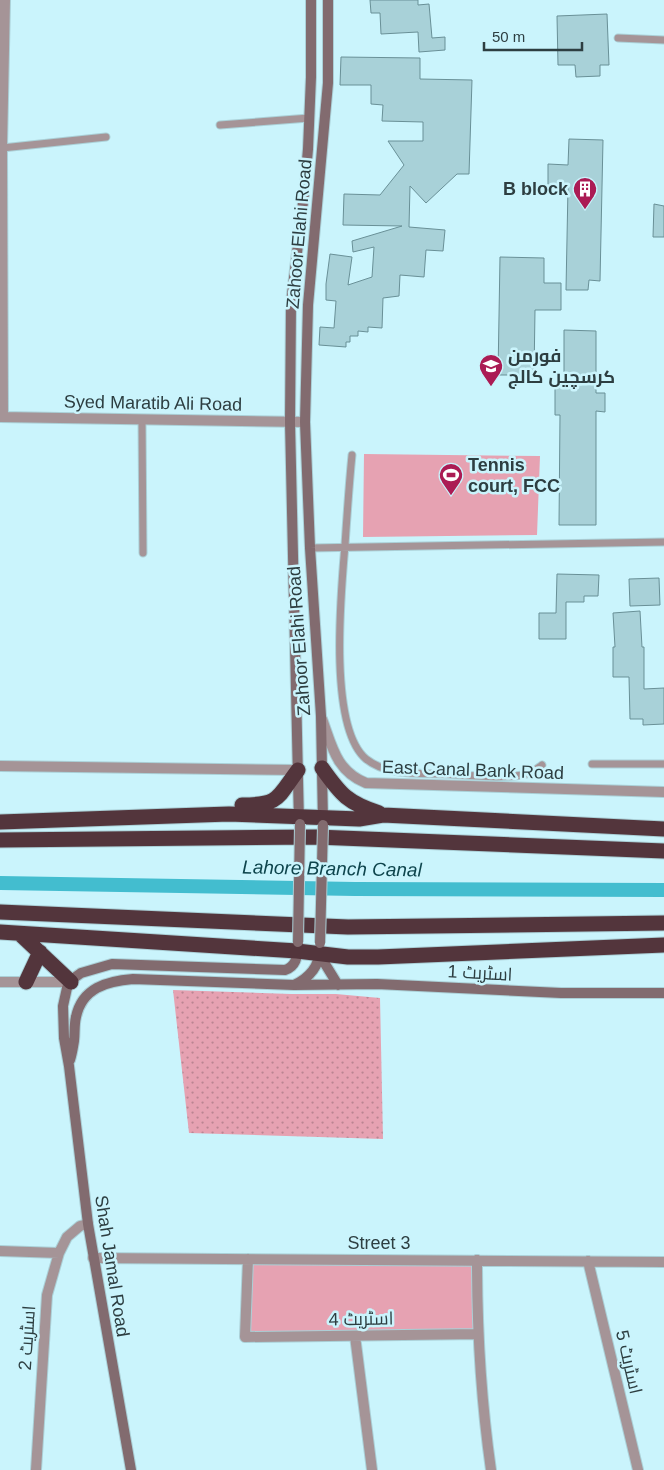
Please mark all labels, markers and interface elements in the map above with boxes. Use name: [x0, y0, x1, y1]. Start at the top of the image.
scale bar: [484, 20, 582, 52]
text: 50 m: [492, 28, 525, 45]
street label: Zahoor Elahi Road: [282, 158, 316, 310]
building icon: B block: [572, 176, 598, 210]
place label: B block: [503, 179, 569, 199]
place label: فورمن کرسچین کالج: [508, 346, 615, 389]
school or university icon: فورمن کرسچین کالج: [478, 353, 504, 387]
street label: Syed Maratib Ali Road: [64, 391, 242, 415]
place label: Tennis court, FCC: [468, 455, 560, 496]
sports icon: Tennis court, FCC: [438, 462, 464, 496]
street label: Zahoor Elahi Road: [284, 565, 314, 717]
street label: East Canal Bank Road: [382, 757, 564, 783]
water label: Lahore Branch Canal: [242, 856, 423, 881]
street label: اسٹریٹ 1: [447, 961, 513, 986]
street label: Shah Jamal Road: [91, 1194, 133, 1338]
street label: Street 3: [347, 1233, 411, 1253]
street label: اسٹریٹ 2: [15, 1305, 40, 1371]
street label: اسٹریٹ 4: [328, 1308, 394, 1331]
street label: اسٹریٹ 5: [611, 1328, 646, 1396]

